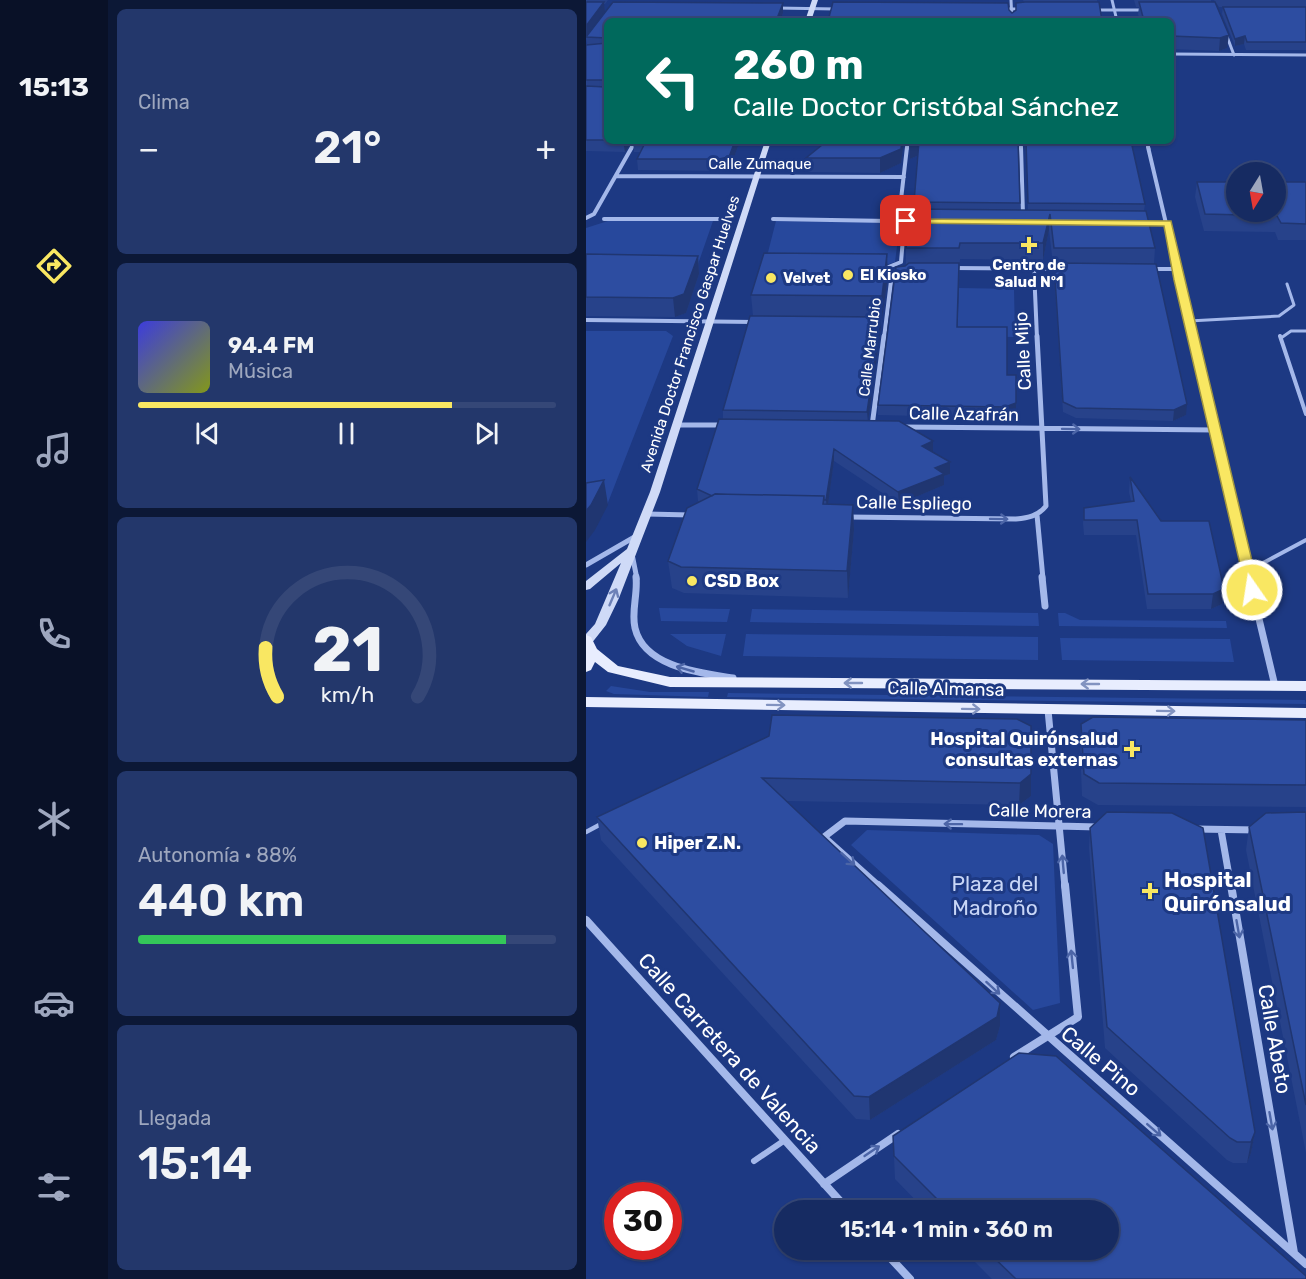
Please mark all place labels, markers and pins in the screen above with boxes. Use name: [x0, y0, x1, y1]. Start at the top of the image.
pin: [880, 195, 931, 246]
marker: Centro de Salud Nº1: [1020, 236, 1038, 254]
place label: Centro de Salud Nº1: [992, 256, 1066, 291]
place label: El Kiosko: [860, 266, 926, 284]
marker: El Kiosko: [841, 268, 855, 282]
place label: Velvet: [783, 269, 830, 287]
marker: Velvet: [764, 271, 778, 285]
place label: CSD Box: [704, 570, 780, 592]
marker: CSD Box: [685, 574, 699, 588]
place label: Hospital Quirónsalud consultas externas: [930, 728, 1118, 771]
marker: Hospital Quirónsalud consultas externas: [1123, 740, 1141, 758]
place label: Hiper Z.N.: [654, 832, 741, 854]
marker: Hiper Z.N.: [635, 836, 649, 850]
place label: Hospital Quirónsalud: [1164, 867, 1291, 916]
marker: Hospital Quirónsalud: [1141, 882, 1159, 900]

